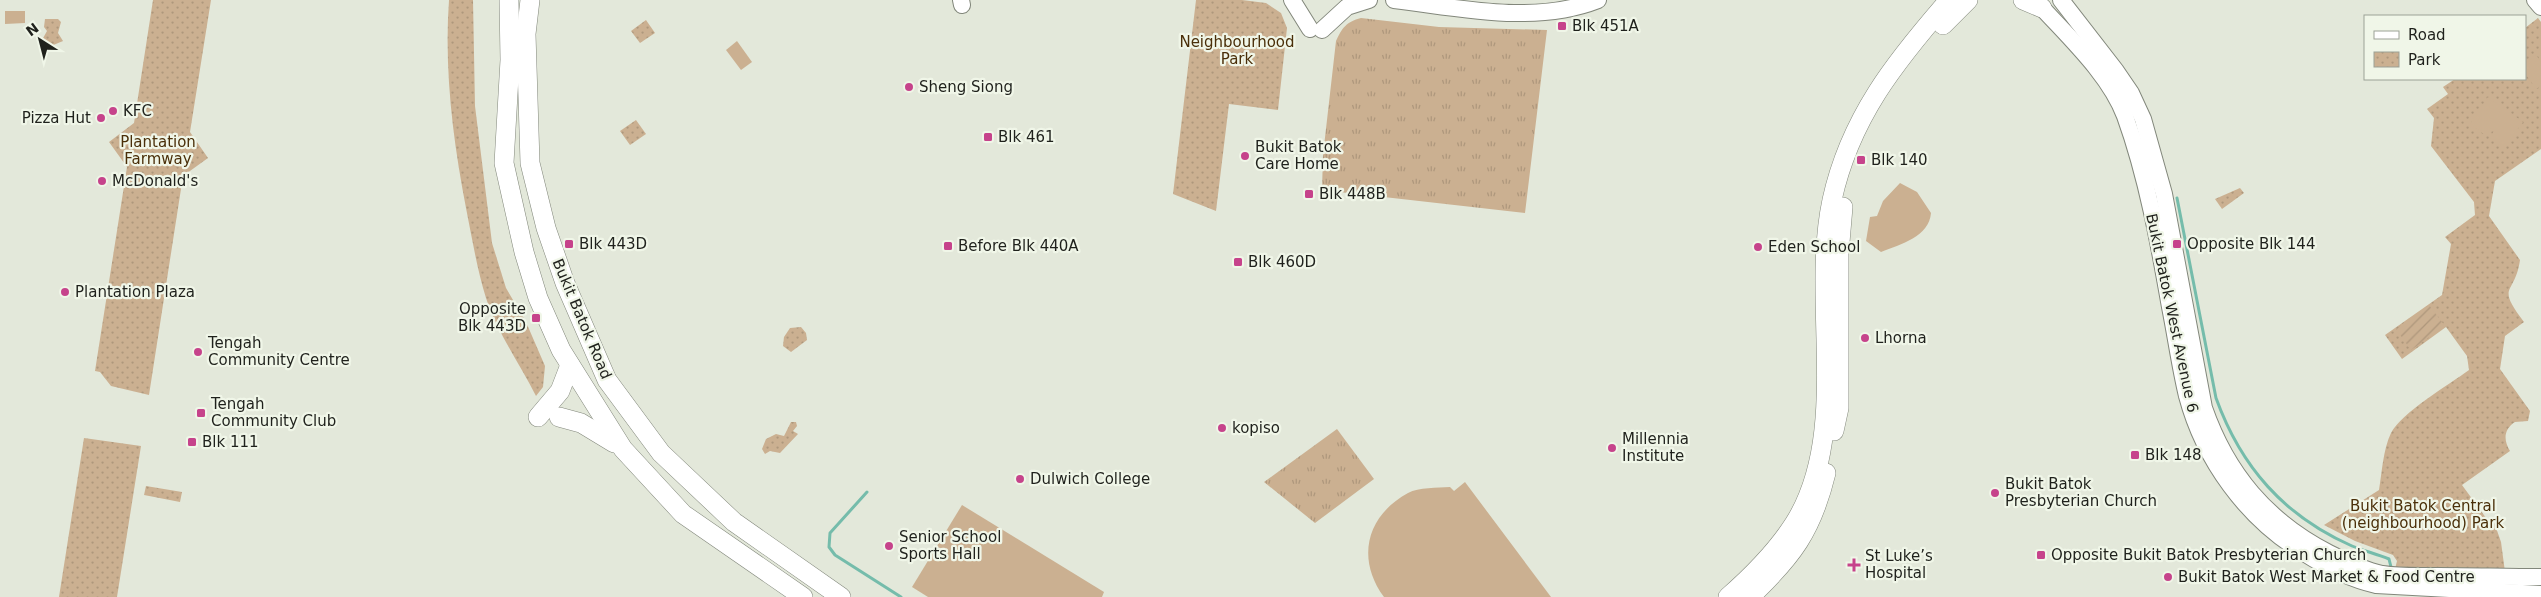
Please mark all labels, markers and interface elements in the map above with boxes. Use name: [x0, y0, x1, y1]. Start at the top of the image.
north arrow: [15, 15, 65, 65]
legend: [2364, 15, 2526, 80]
place label: Blk 451A: [1572, 17, 1640, 35]
text: N: [23, 20, 42, 39]
marker: Blk 451A: [1556, 20, 1568, 32]
text: Road: [2408, 26, 2446, 44]
park label: Neighbourhood Park: [1179, 33, 1295, 68]
text: Park: [2408, 51, 2441, 69]
place label: Sheng Siong: [919, 78, 1013, 96]
marker: Sheng Siong: [903, 81, 915, 93]
place label: KFC: [123, 102, 152, 120]
marker: KFC: [107, 105, 119, 117]
place label: Pizza Hut: [22, 109, 91, 127]
marker: Pizza Hut: [95, 112, 107, 124]
place label: Blk 461: [998, 128, 1055, 146]
marker: Blk 461: [982, 131, 994, 143]
park label: Plantation Farmway: [120, 133, 196, 168]
place label: Bukit Batok Care Home: [1255, 138, 1342, 173]
marker: Bukit Batok Care Home: [1239, 150, 1251, 162]
place label: Blk 140: [1871, 151, 1928, 169]
marker: Blk 140: [1855, 154, 1867, 166]
place label: McDonald's: [112, 172, 198, 190]
marker: McDonald's: [96, 175, 108, 187]
place label: Blk 448B: [1319, 185, 1386, 203]
marker: Blk 448B: [1303, 188, 1315, 200]
street label: Bukit Batok West Avenue 6: [2142, 212, 2202, 414]
place label: Blk 443D: [579, 235, 647, 253]
place label: Opposite Blk 144: [2187, 235, 2315, 253]
place label: Before Blk 440A: [958, 237, 1079, 255]
marker: Blk 443D: [563, 238, 575, 250]
place label: Eden School: [1768, 238, 1860, 256]
marker: Opposite Blk 144: [2171, 238, 2183, 250]
marker: Before Blk 440A: [942, 240, 954, 252]
marker: Eden School: [1752, 241, 1764, 253]
place label: Blk 460D: [1248, 253, 1316, 271]
street label: Bukit Batok Road: [549, 256, 615, 382]
marker: Blk 460D: [1232, 256, 1244, 268]
place label: Plantation Plaza: [75, 283, 195, 301]
marker: Plantation Plaza: [59, 286, 71, 298]
place label: Opposite Blk 443D: [458, 300, 526, 335]
marker: Opposite Blk 443D: [530, 312, 542, 324]
place label: Lhorna: [1875, 329, 1927, 347]
marker: Lhorna: [1859, 332, 1871, 344]
place label: Tengah Community Centre: [207, 334, 350, 369]
marker: Tengah Community Centre: [192, 346, 204, 358]
place label: Tengah Community Club: [210, 395, 336, 430]
marker: Tengah Community Club: [195, 407, 207, 419]
place label: kopiso: [1232, 419, 1280, 437]
marker: kopiso: [1216, 422, 1228, 434]
place label: Millennia Institute: [1622, 430, 1689, 465]
place label: Blk 111: [202, 433, 259, 451]
marker: Blk 111: [186, 436, 198, 448]
marker: Millennia Institute: [1606, 442, 1618, 454]
place label: Blk 148: [2145, 446, 2202, 464]
marker: Blk 148: [2129, 449, 2141, 461]
place label: Dulwich College: [1030, 470, 1150, 488]
marker: Dulwich College: [1014, 473, 1026, 485]
place label: Bukit Batok Presbyterian Church: [2005, 475, 2157, 510]
marker: Bukit Batok Presbyterian Church: [1989, 487, 2001, 499]
park label: Bukit Batok Central (neighbourhood) Park: [2342, 497, 2504, 532]
place label: Senior School Sports Hall: [899, 528, 1001, 563]
marker: Senior School Sports Hall: [883, 540, 895, 552]
place label: Opposite Bukit Batok Presbyterian Church: [2051, 546, 2366, 564]
place label: St Luke’s Hospital: [1865, 547, 1933, 582]
marker: Opposite Bukit Batok Presbyterian Church: [2035, 549, 2047, 561]
marker: St Luke’s Hospital: [1847, 558, 1861, 572]
place label: Bukit Batok West Market & Food Centre: [2178, 568, 2475, 586]
marker: Bukit Batok West Market & Food Centre: [2162, 571, 2174, 583]

